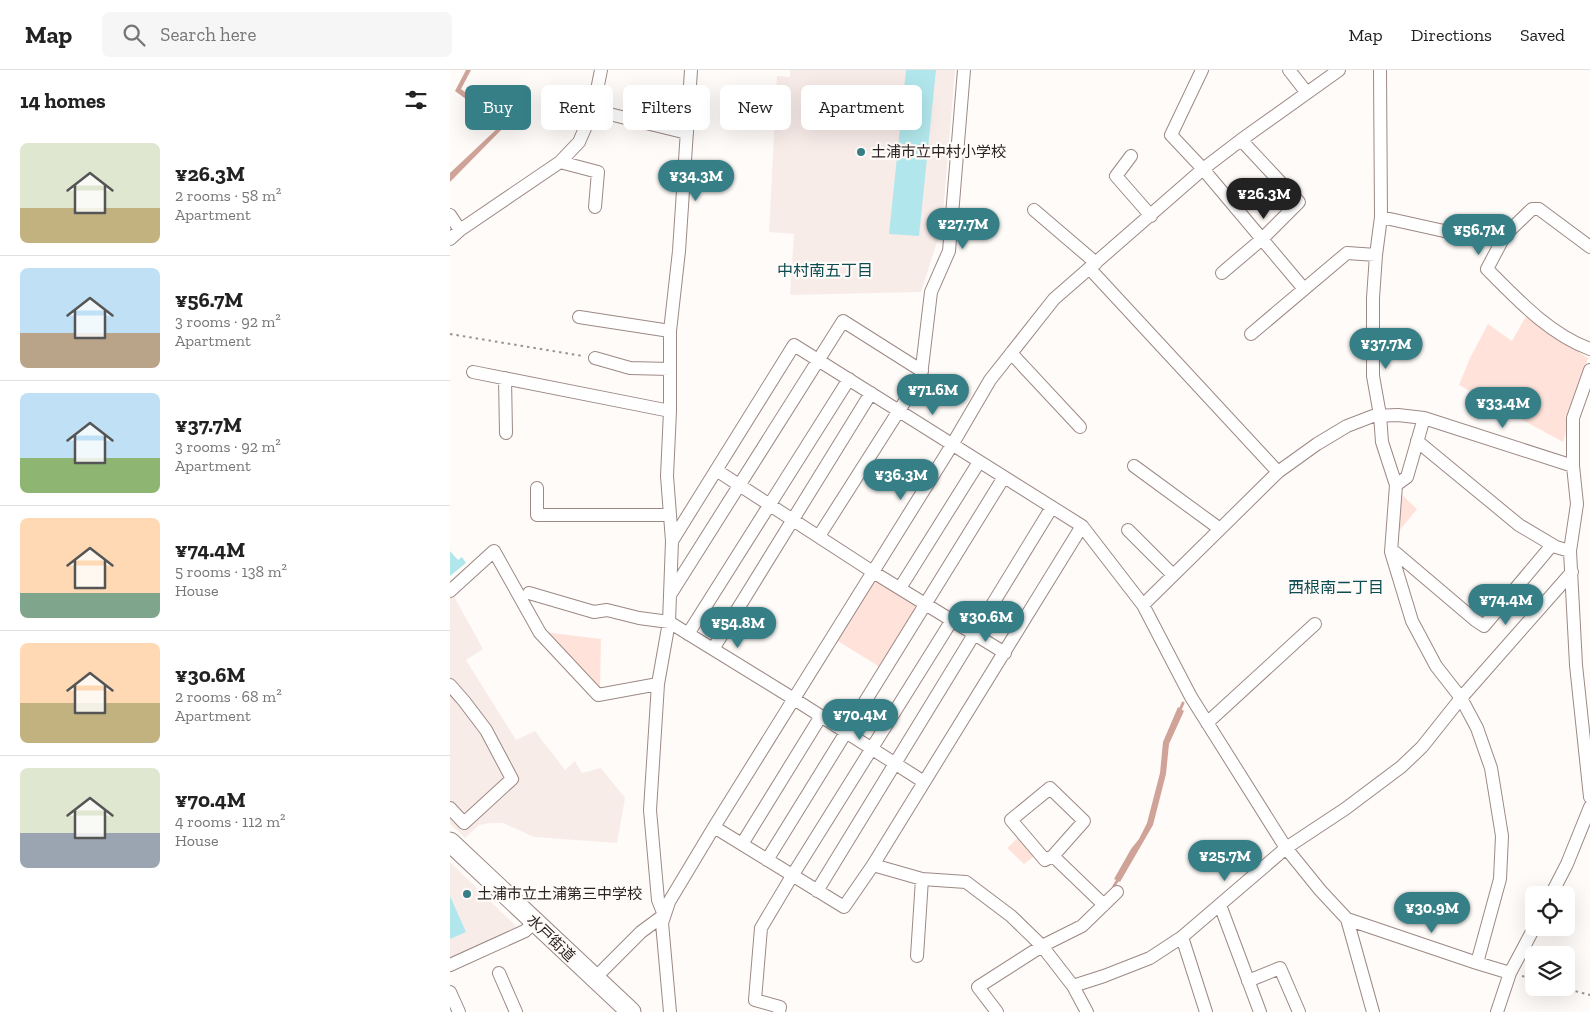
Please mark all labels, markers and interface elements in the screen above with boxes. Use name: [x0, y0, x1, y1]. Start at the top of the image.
search box: [102, 12, 452, 57]
text: Map: [25, 20, 72, 49]
icon: search: [120, 21, 148, 49]
text: Search here: [160, 23, 257, 46]
text: Map: [1348, 24, 1383, 46]
text: Directions: [1411, 24, 1492, 46]
text: Saved: [1520, 24, 1565, 46]
chip: Buy: [465, 85, 531, 130]
chip: Rent: [541, 85, 613, 130]
chip: Filters: [623, 85, 710, 130]
chip: New: [720, 85, 791, 130]
chip: Apartment: [801, 85, 922, 130]
icon: filters: [402, 86, 430, 114]
text: 14 homes: [20, 88, 106, 113]
place label: 土浦市立中村小学校: [871, 143, 1006, 161]
marker: 土浦市立中村小学校: [855, 146, 867, 158]
pin: ¥34.3M: [655, 160, 737, 202]
text: ¥26.3M: [175, 161, 245, 186]
icon: home: [60, 163, 120, 223]
text: ¥34.3M: [669, 166, 723, 185]
pin: ¥26.3M: [1223, 178, 1305, 220]
text: ¥26.3M: [1237, 184, 1291, 203]
text: 2 rooms · 58 m²: [175, 186, 281, 205]
text: Apartment: [175, 205, 251, 224]
pin: ¥27.7M: [922, 208, 1004, 250]
text: ¥27.7M: [938, 214, 988, 233]
pin: ¥56.7M: [1438, 214, 1520, 256]
text: ¥56.7M: [1453, 220, 1505, 239]
district label: 中村南五丁目: [777, 261, 873, 280]
text: ¥56.7M: [175, 287, 243, 312]
icon: home: [60, 288, 120, 348]
text: 3 rooms · 92 m²: [175, 312, 281, 331]
pin: ¥37.7M: [1345, 328, 1427, 370]
text: Apartment: [175, 331, 251, 350]
text: ¥37.7M: [1361, 334, 1411, 353]
pin: ¥71.6M: [892, 374, 974, 416]
text: ¥71.6M: [908, 380, 958, 399]
pin: ¥33.4M: [1462, 386, 1544, 429]
text: ¥33.4M: [1476, 393, 1530, 412]
text: ¥37.7M: [175, 412, 242, 437]
icon: home: [60, 413, 120, 473]
text: 3 rooms · 92 m²: [175, 437, 281, 456]
text: Apartment: [175, 456, 251, 475]
pin: ¥36.3M: [860, 458, 942, 501]
text: ¥36.3M: [874, 465, 928, 484]
text: ¥74.4M: [175, 537, 245, 562]
icon: home: [60, 538, 120, 598]
text: 5 rooms · 138 m²: [175, 562, 287, 581]
district label: 西根南二丁目: [1288, 578, 1384, 597]
text: House: [175, 581, 218, 600]
pin: ¥74.4M: [1465, 584, 1547, 626]
text: ¥74.4M: [1479, 590, 1533, 609]
pin: ¥30.6M: [945, 600, 1027, 643]
pin: ¥54.8M: [697, 606, 779, 649]
text: ¥30.6M: [959, 607, 1013, 626]
text: ¥54.8M: [711, 613, 765, 632]
text: ¥30.6M: [175, 662, 245, 687]
icon: home: [60, 663, 120, 723]
text: 2 rooms · 68 m²: [175, 687, 282, 706]
pin: ¥70.4M: [819, 698, 901, 741]
text: ¥70.4M: [833, 705, 887, 724]
text: Apartment: [175, 706, 251, 725]
text: ¥70.4M: [175, 787, 246, 812]
icon: home: [60, 788, 120, 848]
text: 4 rooms · 112 m²: [175, 812, 286, 831]
text: House: [175, 831, 218, 850]
pin: ¥25.7M: [1184, 840, 1266, 882]
text: ¥25.7M: [1199, 846, 1251, 865]
place label: 土浦市立土浦第三中学校: [477, 885, 642, 903]
map controls: [1525, 886, 1575, 996]
button: locate: [1525, 886, 1575, 936]
marker: 土浦市立土浦第三中学校: [461, 888, 473, 900]
pin: ¥30.9M: [1391, 892, 1473, 934]
text: ¥30.9M: [1405, 898, 1459, 917]
street label: 水戸街道: [523, 911, 579, 965]
button: layers: [1525, 946, 1575, 996]

